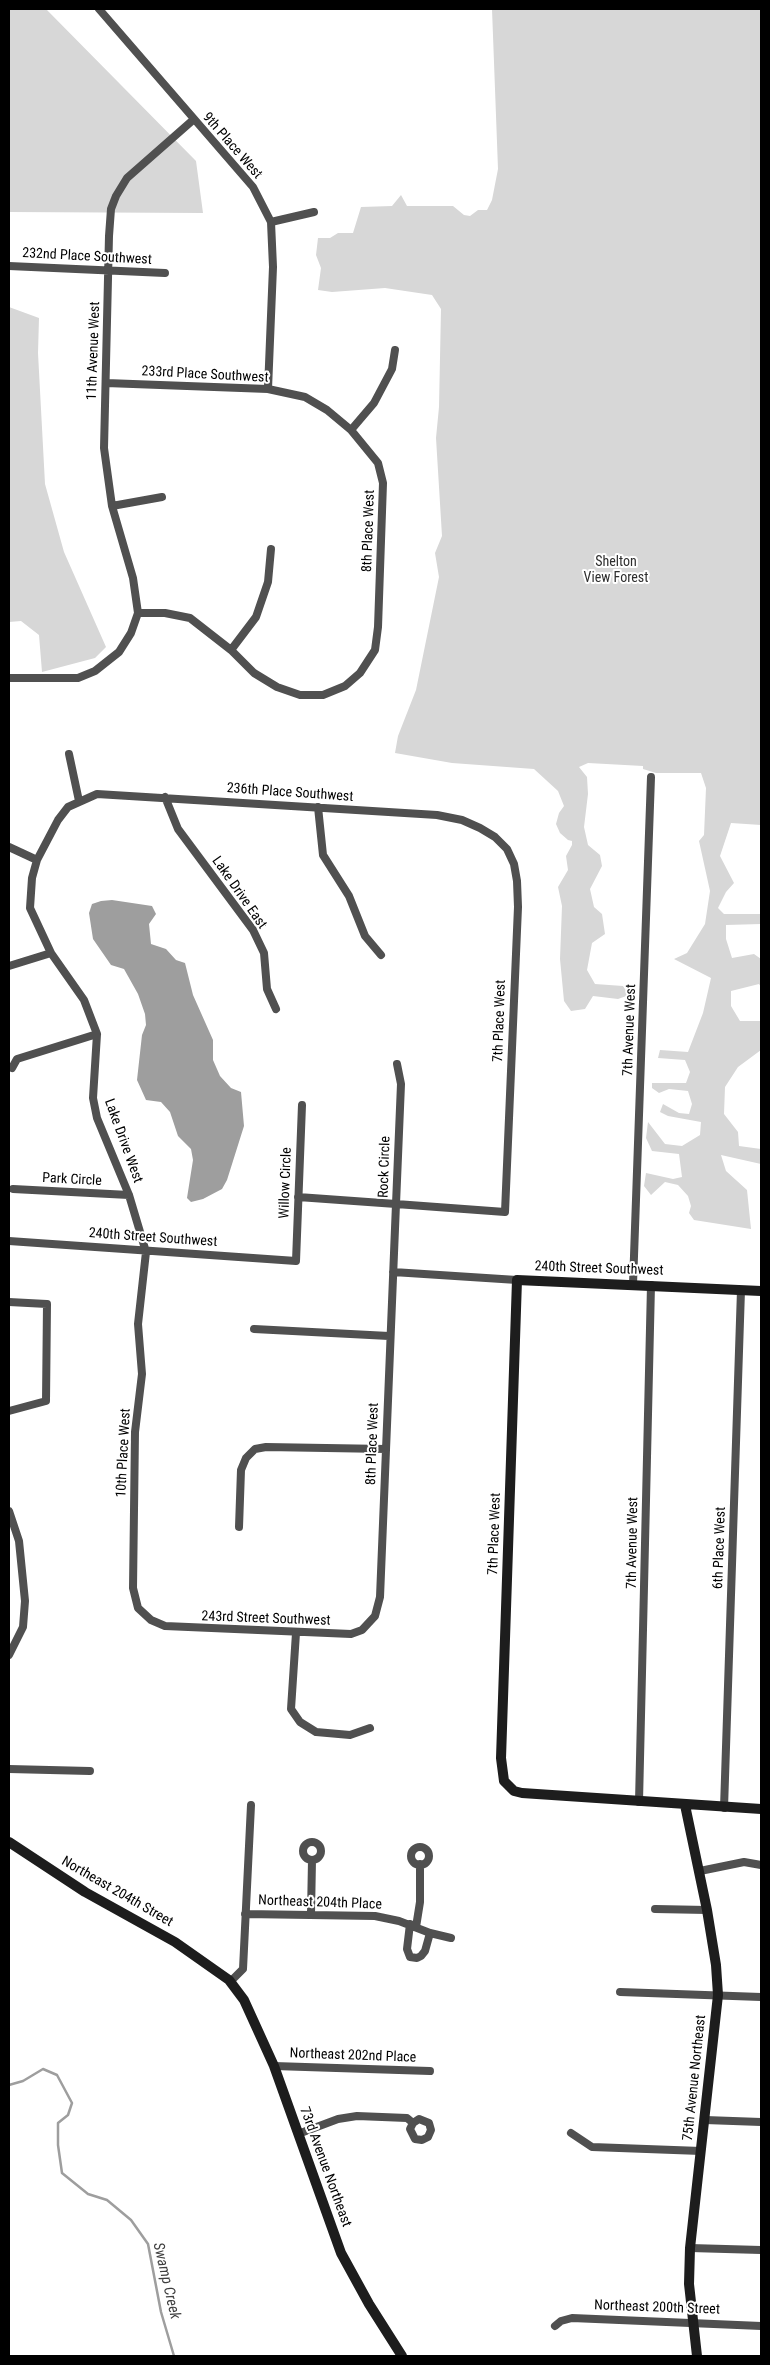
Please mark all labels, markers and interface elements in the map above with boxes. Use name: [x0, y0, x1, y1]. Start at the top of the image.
street label: 9th Place West: [199, 109, 265, 183]
street label: 232nd Place Southwest: [22, 245, 152, 269]
street label: 11th Avenue West: [84, 301, 104, 401]
street label: 233rd Place Southwest: [141, 363, 269, 387]
street label: 8th Place West: [359, 489, 379, 573]
park label: Shelton View Forest: [584, 554, 648, 586]
street label: 236th Place Southwest: [226, 780, 354, 806]
street label: Lake Drive East: [208, 854, 270, 932]
street label: 7th Place West: [490, 979, 510, 1063]
street label: 7th Avenue West: [620, 984, 640, 1076]
street label: Lake Drive West: [100, 1097, 146, 1185]
street label: Rock Circle: [376, 1136, 394, 1198]
street label: Willow Circle: [276, 1147, 296, 1219]
street label: Park Circle: [42, 1170, 102, 1190]
street label: 240th Street Southwest: [88, 1225, 218, 1251]
street label: 240th Street Southwest: [534, 1258, 664, 1280]
street label: 8th Place West: [363, 1402, 383, 1486]
street label: 10th Place West: [113, 1408, 135, 1498]
street label: 7th Place West: [485, 1492, 505, 1576]
street label: 7th Avenue West: [624, 1497, 642, 1589]
street label: 6th Place West: [710, 1506, 730, 1590]
street label: 243rd Street Southwest: [201, 1608, 331, 1630]
street label: Northeast 204th Street: [58, 1853, 176, 1931]
street label: Northeast 204th Place: [258, 1892, 382, 1914]
street label: 75th Avenue Northeast: [680, 2014, 710, 2142]
street label: Northeast 202nd Place: [289, 2045, 417, 2067]
street label: 73rd Avenue Northeast: [295, 2105, 355, 2229]
water label: Swamp Creek: [148, 2241, 184, 2321]
street label: Northeast 200th Street: [594, 2297, 720, 2319]

